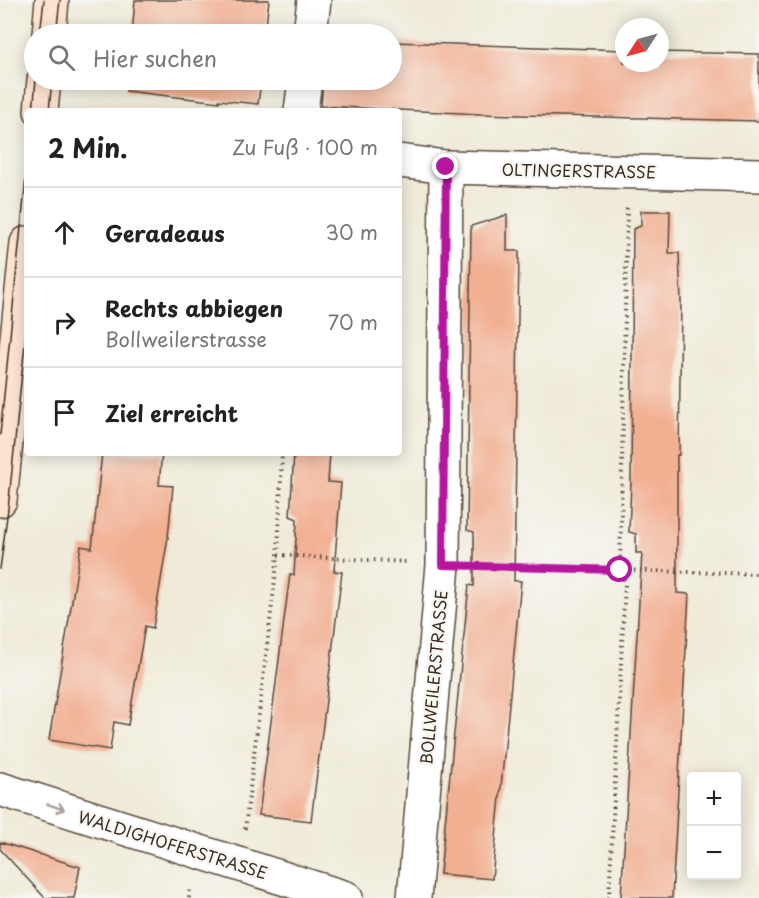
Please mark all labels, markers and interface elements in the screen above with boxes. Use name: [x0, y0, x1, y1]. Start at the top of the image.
north arrow: [615, 18, 669, 72]
search box: [24, 24, 402, 90]
icon: search: [45, 41, 78, 74]
text: Hier suchen: [93, 41, 217, 74]
text: 2 Min.: [48, 128, 127, 167]
text: Zu Fuß · 100 m: [232, 132, 378, 162]
route end: [432, 153, 458, 179]
street label: OLTINGERSTRASSE: [502, 157, 656, 183]
icon: ahead: [48, 216, 81, 249]
text: Geradeaus: [105, 216, 225, 249]
text: 30 m: [325, 217, 378, 247]
text: Rechts abbiegen: [105, 291, 283, 324]
icon: right: [48, 306, 81, 339]
text: 70 m: [328, 307, 378, 337]
text: Bollweilerstrasse: [105, 324, 267, 354]
icon: arrive: [48, 396, 81, 429]
text: Ziel erreicht: [105, 396, 238, 429]
route start: [606, 556, 632, 582]
street label: BOLLWEILERSTRASSE: [413, 589, 453, 765]
map controls: [687, 772, 741, 880]
button: +: [687, 772, 741, 826]
one-way arrow: [46, 802, 65, 813]
street label: WALDIGHOFERSTRASSE: [75, 804, 271, 884]
button: −: [687, 826, 741, 880]

